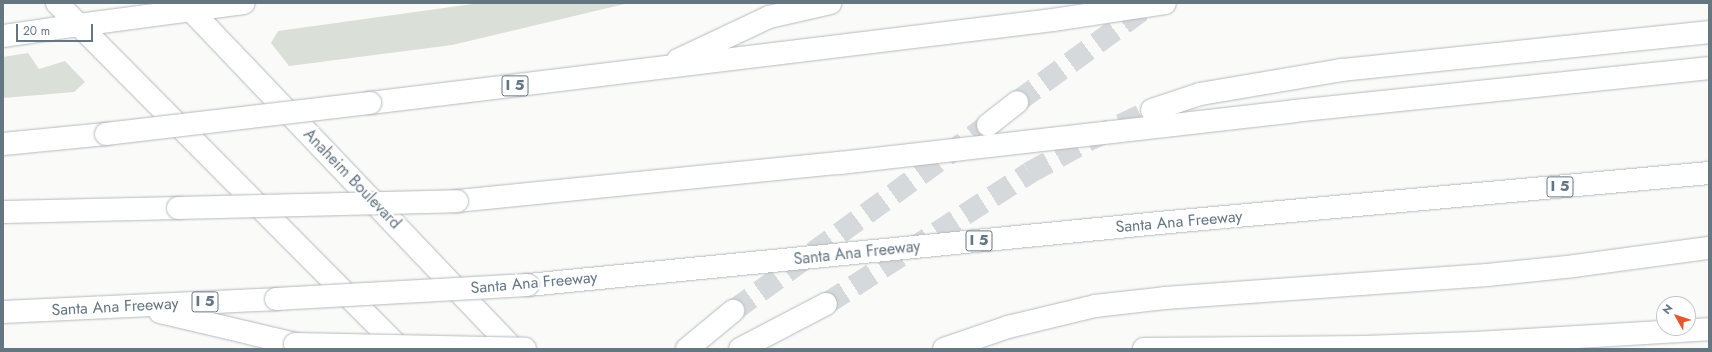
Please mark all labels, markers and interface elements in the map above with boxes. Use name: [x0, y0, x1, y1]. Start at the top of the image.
scale bar: [18, 16, 95, 42]
text: 20 m: [23, 22, 50, 40]
road number: I 5: [501, 73, 529, 99]
street label: Anaheim Boulevard: [299, 125, 405, 233]
road number: I 5: [1546, 174, 1574, 200]
street label: Santa Ana Freeway: [1115, 207, 1243, 237]
road number: I 5: [965, 228, 993, 254]
street label: Santa Ana Freeway: [793, 237, 921, 269]
street label: Santa Ana Freeway: [470, 268, 598, 298]
road number: I 5: [191, 289, 219, 315]
street label: Santa Ana Freeway: [51, 294, 179, 320]
north arrow: [1656, 296, 1696, 336]
text: N: [1658, 301, 1676, 318]

